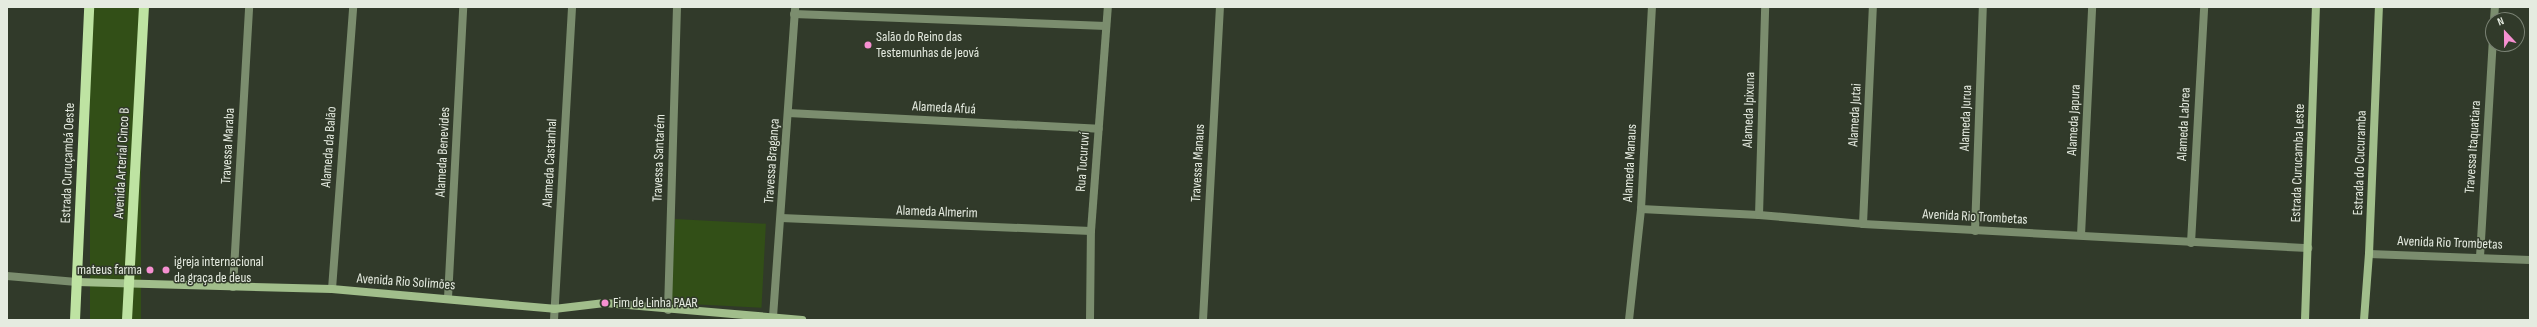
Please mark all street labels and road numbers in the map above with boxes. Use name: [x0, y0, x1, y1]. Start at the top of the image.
street label: Alameda Ipixuna: [1739, 72, 1759, 148]
street label: Alameda Jutai: [1845, 83, 1865, 147]
street label: Alameda Japura: [2064, 84, 2084, 156]
street label: Alameda Jurua: [1956, 85, 1976, 151]
street label: Alameda Labrea: [2174, 87, 2194, 161]
street label: Alameda Afuá: [912, 98, 976, 118]
street label: Travessa Itaquatiara: [2461, 100, 2485, 194]
street label: Estrada Curuçambá Oeste: [57, 102, 79, 224]
street label: Estrada Curucamba Leste: [2288, 103, 2308, 223]
street label: Alameda da Balão: [318, 106, 340, 188]
street label: Avenida Arterial Cinco B: [111, 107, 133, 219]
street label: Alameda Benevides: [432, 107, 454, 197]
street label: Travessa Maraba: [218, 108, 238, 184]
street label: Estrada do Cucuramba: [2350, 110, 2370, 216]
street label: Travessa Santarém: [649, 114, 669, 202]
street label: Alameda Castanhal: [539, 118, 561, 208]
street label: Travessa Bragança: [761, 118, 783, 204]
street label: Travessa Manaus: [1188, 124, 1208, 202]
street label: Alameda Manaus: [1620, 124, 1640, 202]
street label: Rua Tucuruví: [1073, 132, 1093, 192]
street label: Alameda Almerim: [896, 202, 978, 222]
street label: Avenida Rio Trombetas: [1922, 206, 2028, 228]
street label: Avenida Rio Trombetas: [2397, 233, 2503, 253]
street label: Avenida Rio Solimões: [356, 270, 456, 294]

